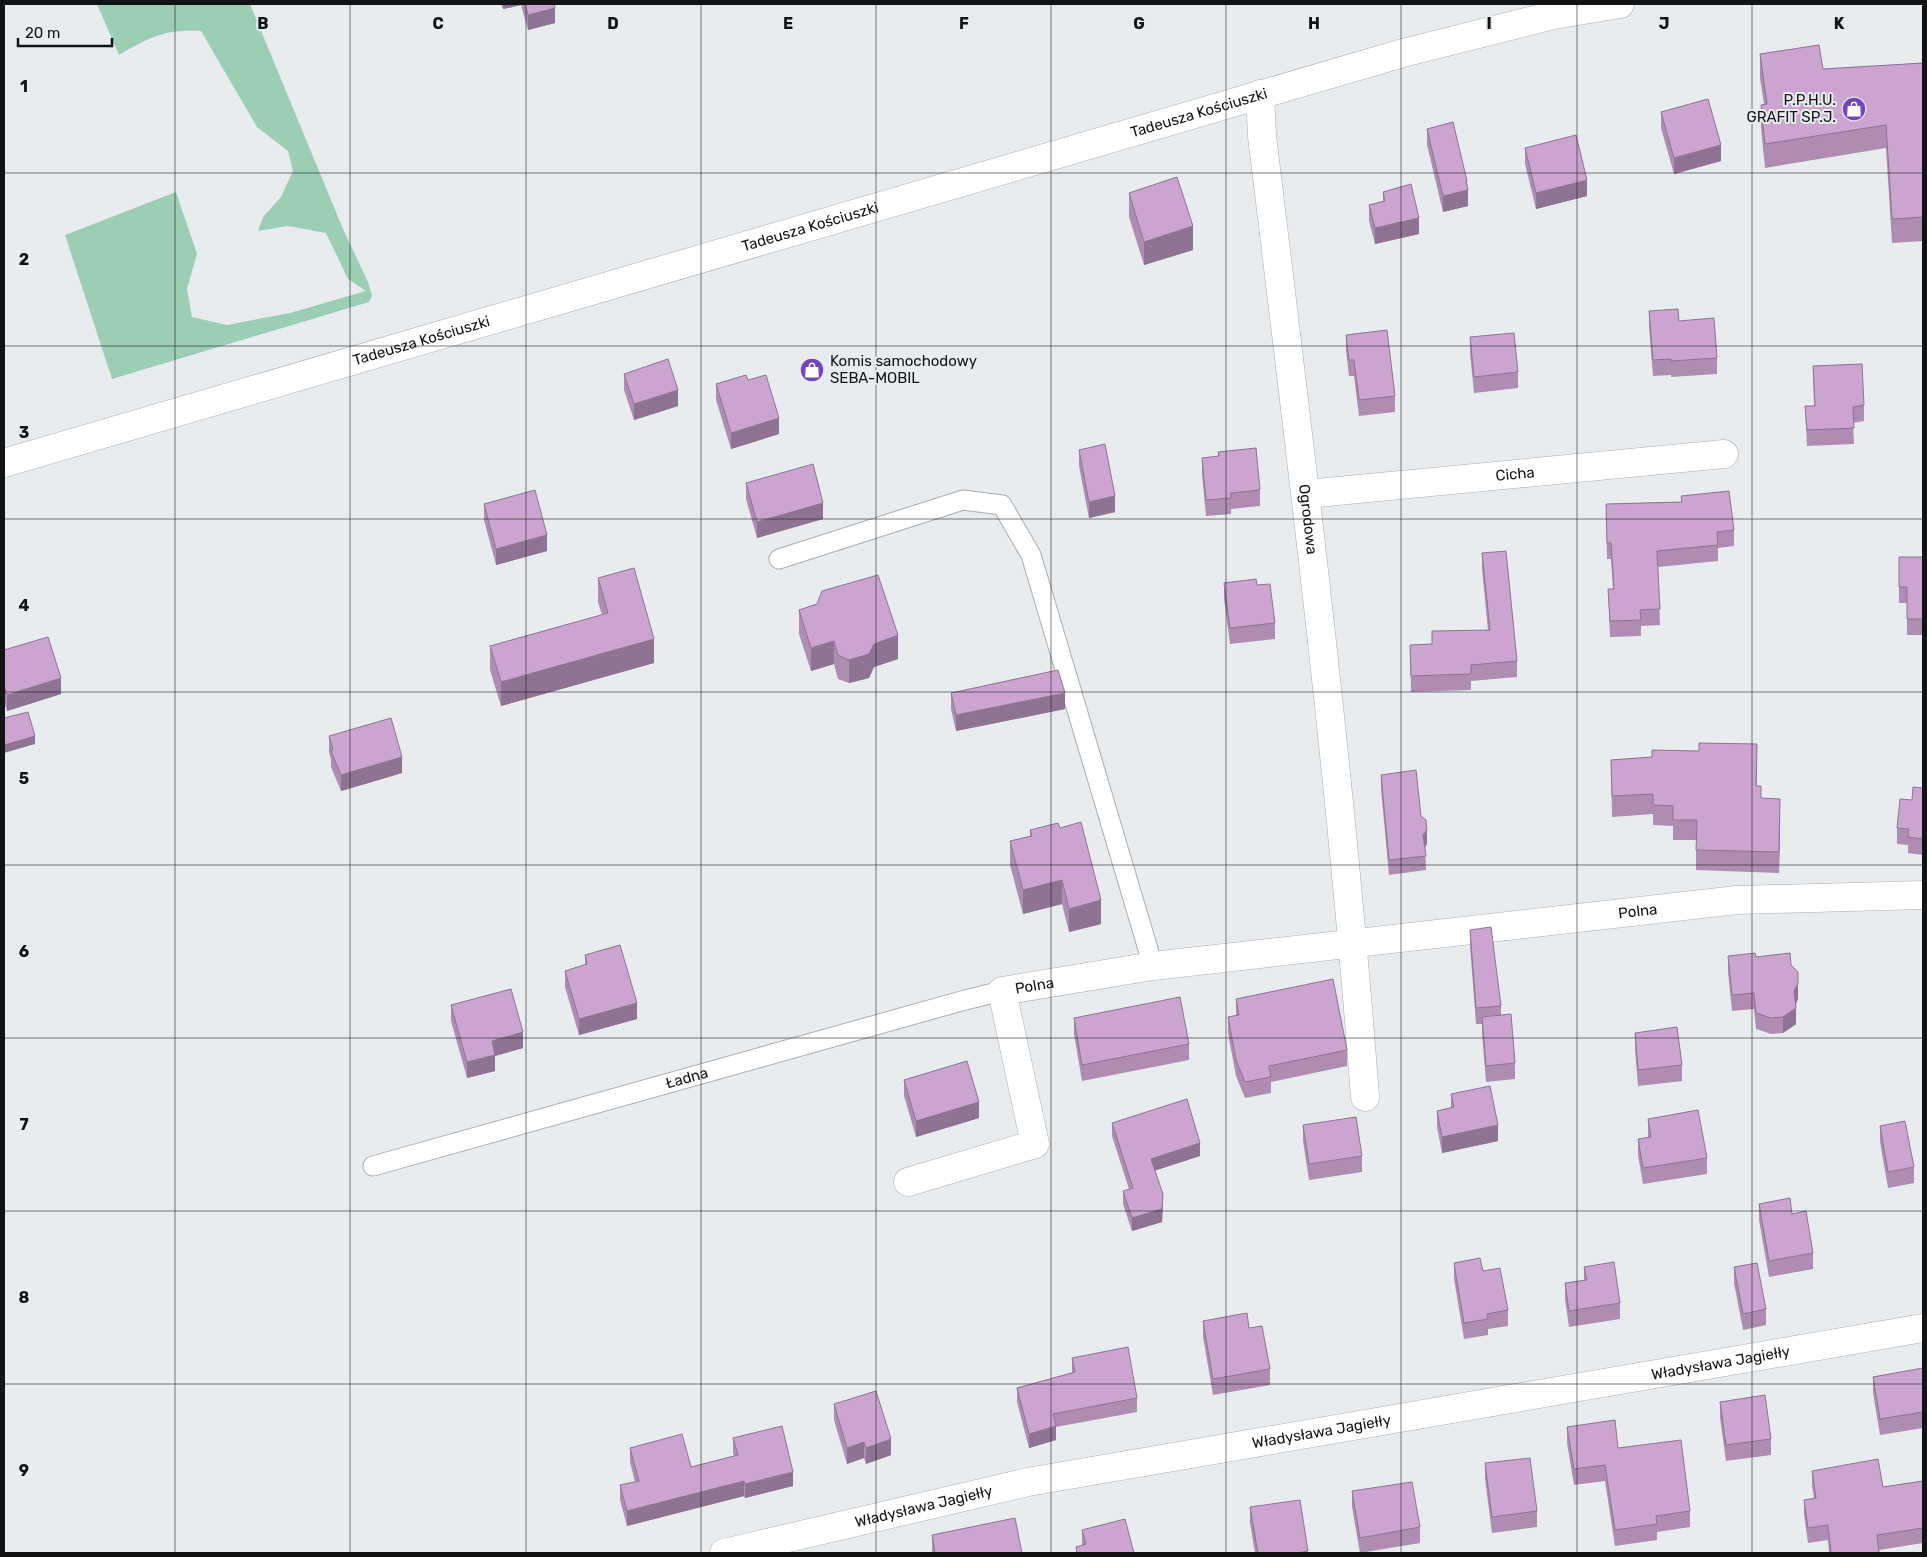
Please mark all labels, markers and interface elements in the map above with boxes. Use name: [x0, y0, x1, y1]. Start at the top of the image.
text: B: [257, 14, 269, 33]
text: C: [432, 14, 444, 33]
text: D: [607, 14, 619, 33]
text: E: [783, 14, 793, 33]
text: F: [959, 14, 969, 33]
text: G: [1133, 14, 1145, 33]
text: H: [1308, 14, 1320, 33]
text: I: [1486, 14, 1492, 33]
text: J: [1659, 14, 1669, 33]
text: K: [1834, 14, 1845, 33]
scale bar: [18, 15, 111, 47]
text: 20 m: [25, 24, 60, 42]
text: 1: [20, 77, 28, 96]
street label: Tadeusza Kościuszki: [1128, 84, 1269, 141]
place label: P.P.H.U. GRAFIT SP.J.: [1746, 91, 1836, 126]
shop icon: P.P.H.U. GRAFIT SP.J.: [1841, 96, 1867, 122]
street label: Tadeusza Kościuszki: [740, 198, 881, 255]
text: 2: [19, 250, 29, 269]
street label: Tadeusza Kościuszki: [351, 312, 492, 369]
place label: Komis samochodowy SEBA-MOBIL: [830, 352, 977, 387]
shop icon: Komis samochodowy SEBA-MOBIL: [799, 357, 825, 383]
text: 3: [19, 423, 29, 442]
street label: Cicha: [1495, 463, 1535, 485]
street label: Ogrodowa: [1295, 483, 1321, 555]
text: 4: [19, 596, 30, 615]
text: 5: [19, 769, 29, 788]
street label: Polna: [1617, 900, 1658, 922]
text: 6: [19, 942, 29, 961]
street label: Polna: [1014, 974, 1055, 998]
street label: Ładna: [664, 1063, 710, 1092]
text: 7: [19, 1115, 29, 1134]
text: 8: [19, 1288, 30, 1307]
street label: Władysława Jagiełły: [1650, 1342, 1791, 1384]
street label: Władysława Jagiełły: [1251, 1411, 1392, 1452]
text: 9: [19, 1461, 29, 1480]
street label: Władysława Jagiełły: [853, 1482, 994, 1531]

